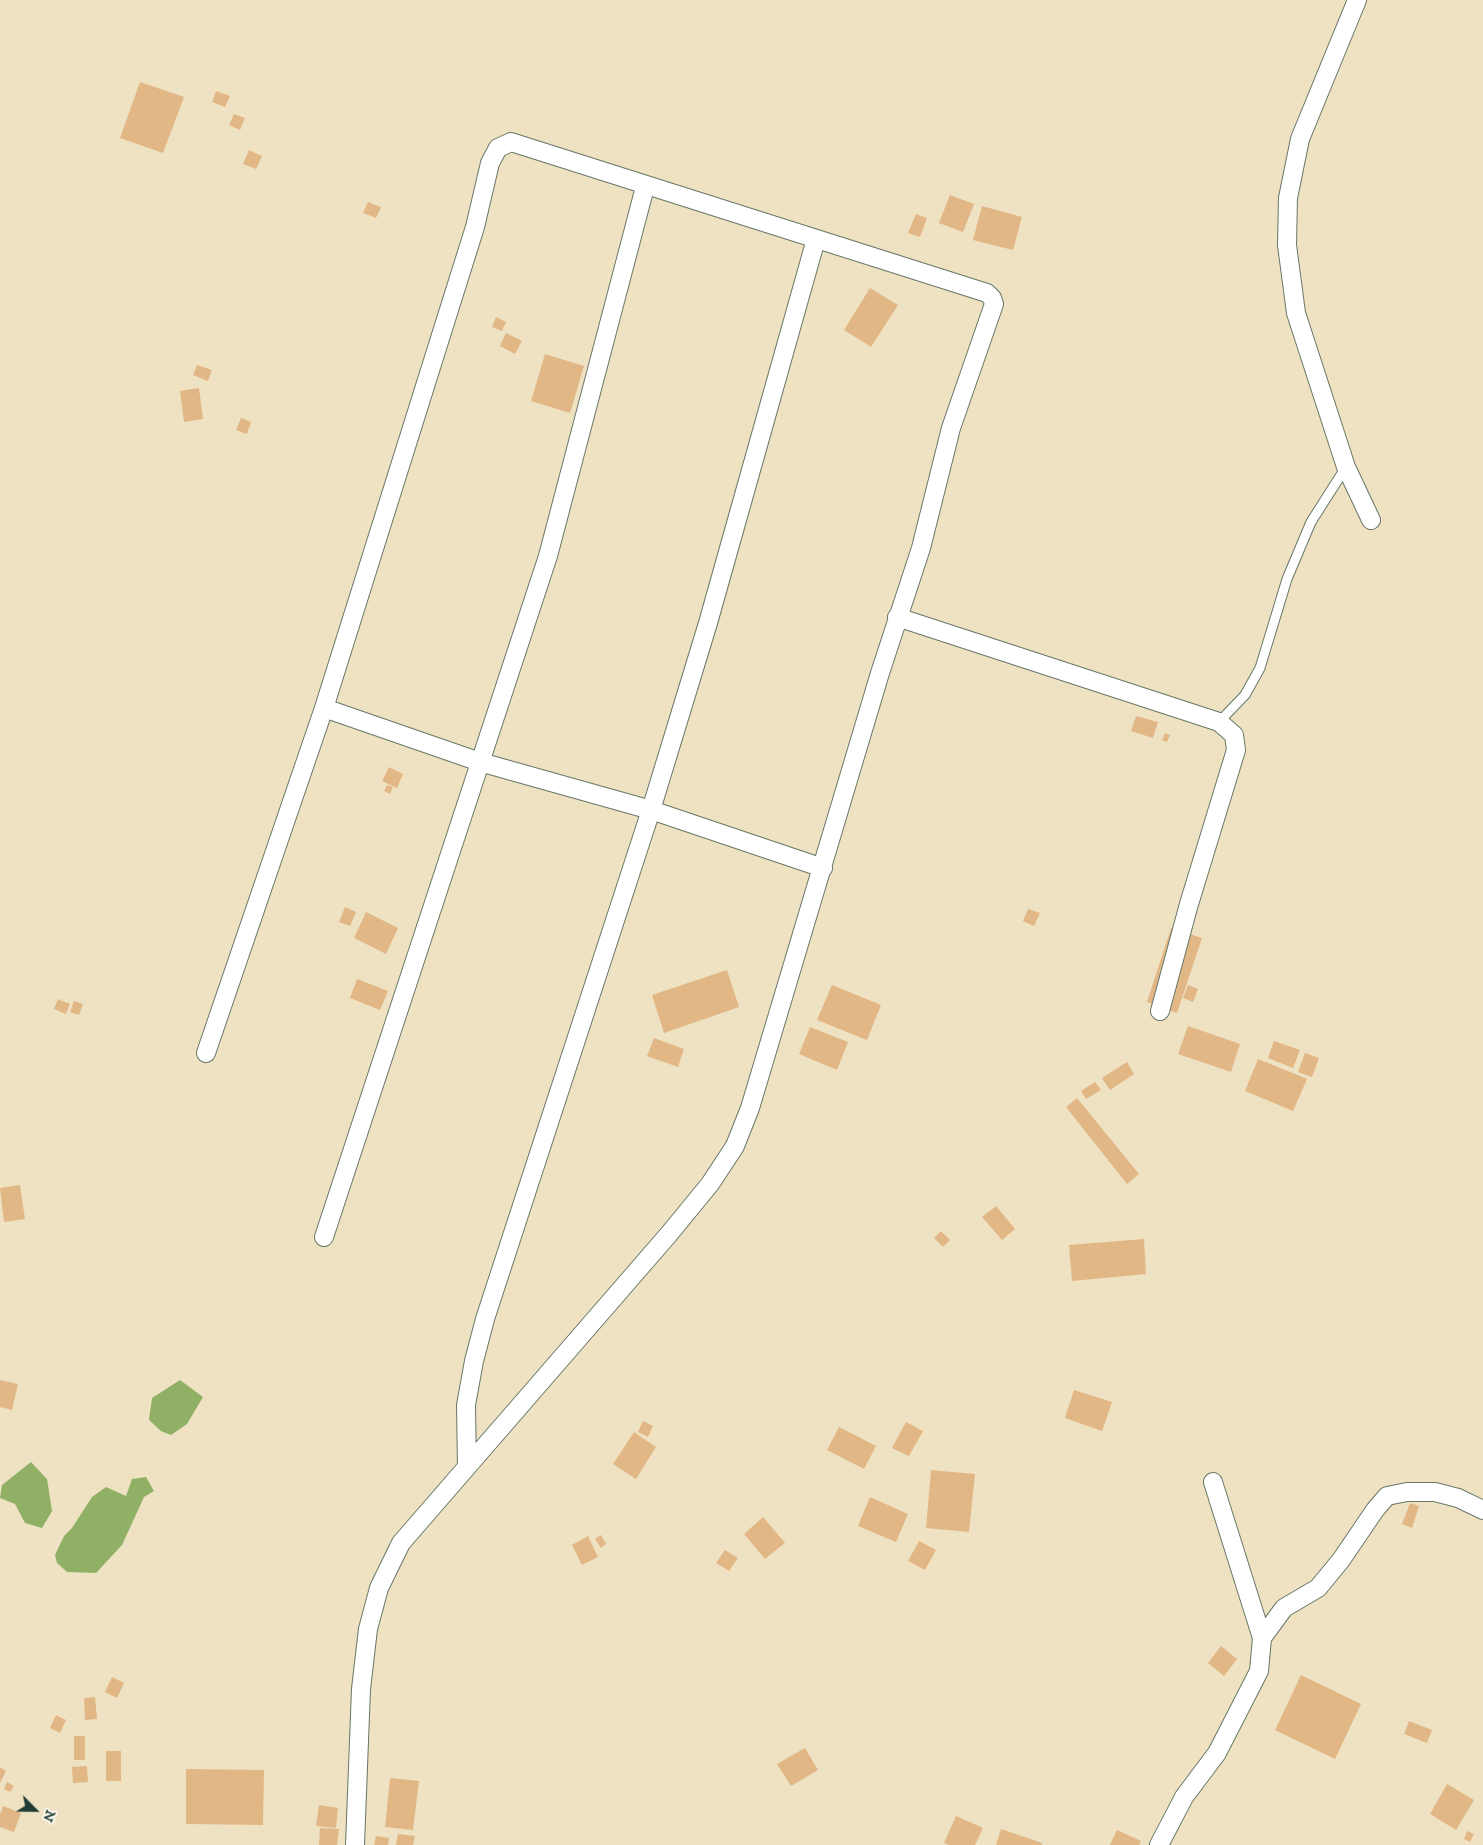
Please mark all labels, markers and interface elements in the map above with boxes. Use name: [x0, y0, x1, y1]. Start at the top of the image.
north arrow: [10, 1785, 60, 1835]
text: N: [38, 1807, 59, 1825]

